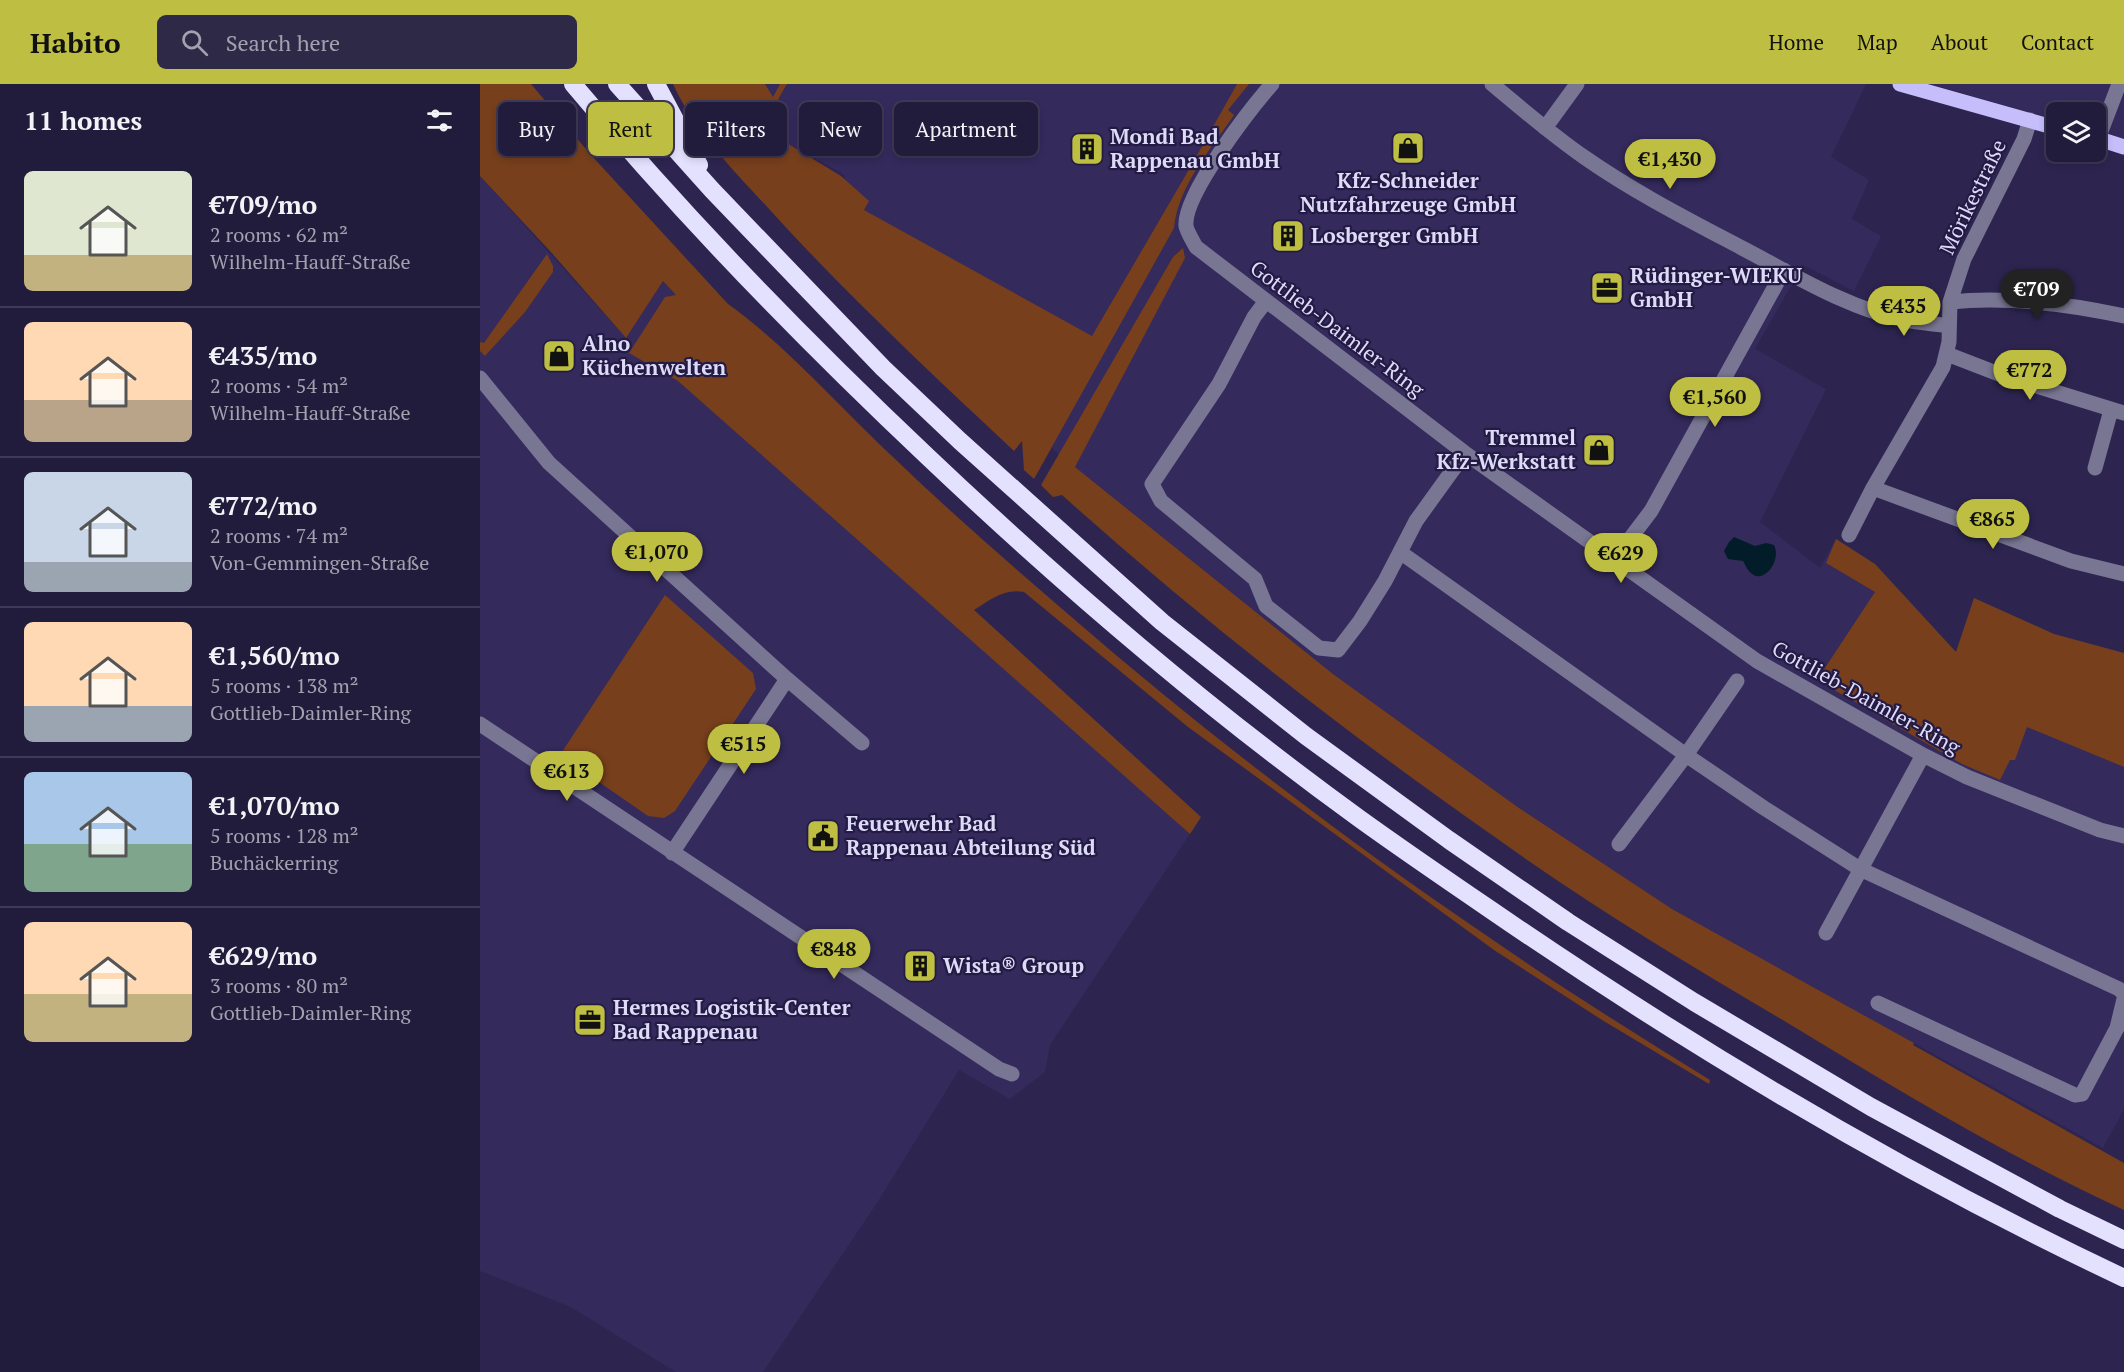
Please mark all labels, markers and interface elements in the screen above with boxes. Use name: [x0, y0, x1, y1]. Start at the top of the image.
search box: [157, 15, 577, 69]
text: Habito: [30, 24, 121, 61]
icon: search: [178, 26, 211, 59]
text: Search here: [226, 28, 340, 57]
text: Home: [1768, 28, 1824, 56]
text: Map: [1857, 28, 1898, 56]
text: About: [1931, 28, 1988, 56]
text: Contact: [2021, 28, 2094, 56]
chip: Buy: [498, 102, 576, 156]
chip: Rent: [588, 102, 673, 156]
chip: Filters: [685, 102, 787, 156]
chip: New: [799, 102, 882, 156]
chip: Apartment: [894, 102, 1038, 156]
map controls: [2046, 102, 2106, 162]
button: layers: [2046, 102, 2106, 162]
text: 11 homes: [24, 103, 142, 137]
icon: filters: [423, 104, 456, 137]
place label: Mondi Bad Rappenau GmbH: [1110, 122, 1280, 174]
shop icon: Kfz-Schneider Nutzfahrzeuge GmbH: [1390, 130, 1426, 166]
building icon: Mondi Bad Rappenau GmbH: [1069, 131, 1105, 167]
street label: Mörikestraße: [1932, 134, 2012, 259]
pin: €1,430: [1621, 139, 1719, 190]
text: €1,430: [1639, 145, 1701, 172]
place label: Kfz-Schneider Nutzfahrzeuge GmbH: [1300, 166, 1516, 218]
text: €709/mo: [210, 187, 317, 221]
icon: home: [72, 195, 144, 267]
building icon: Losberger GmbH: [1270, 218, 1306, 254]
text: 2 rooms · 62 m²: [210, 221, 348, 248]
place label: Losberger GmbH: [1311, 221, 1479, 249]
text: Wilhelm-Hauff-Straße: [210, 248, 411, 275]
street label: Gottlieb-Daimler-Ring: [1245, 253, 1431, 403]
place label: Rüdinger-WIEKU GmbH: [1630, 261, 1802, 313]
pin: €709: [2001, 269, 2073, 320]
office icon: Rüdinger-WIEKU GmbH: [1589, 270, 1625, 306]
text: €709: [2014, 275, 2060, 302]
pin: €435: [1868, 286, 1940, 337]
text: €435: [1881, 292, 1927, 319]
place label: Alno Küchenwelten: [582, 329, 726, 381]
text: €435/mo: [210, 338, 317, 372]
shop icon: Alno Küchenwelten: [541, 338, 577, 374]
icon: home: [72, 346, 144, 418]
pin: €772: [1994, 350, 2066, 401]
text: €772: [2007, 356, 2053, 383]
text: 2 rooms · 54 m²: [210, 372, 348, 399]
pin: €1,560: [1666, 377, 1764, 428]
text: €1,560: [1684, 383, 1746, 410]
text: Wilhelm-Hauff-Straße: [210, 399, 411, 426]
place label: Tremmel Kfz-Werkstatt: [1436, 423, 1577, 475]
shop icon: Tremmel Kfz-Werkstatt: [1581, 432, 1617, 468]
text: €772/mo: [210, 488, 317, 522]
icon: home: [72, 496, 144, 568]
pin: €865: [1957, 499, 2029, 550]
text: €865: [1970, 505, 2016, 532]
text: 2 rooms · 74 m²: [210, 522, 348, 549]
pin: €1,070: [608, 532, 706, 583]
pin: €629: [1585, 533, 1657, 584]
text: €1,070: [626, 538, 688, 565]
text: €629: [1598, 539, 1644, 566]
text: Von-Gemmingen-Straße: [210, 549, 429, 576]
street label: Gottlieb-Daimler-Ring: [1767, 634, 1966, 761]
text: €1,560/mo: [210, 638, 340, 672]
icon: home: [72, 646, 144, 718]
text: 5 rooms · 138 m²: [210, 672, 358, 699]
text: Gottlieb-Daimler-Ring: [210, 699, 411, 726]
pin: €515: [708, 724, 780, 775]
text: €515: [721, 730, 767, 757]
pin: €613: [531, 751, 603, 802]
text: €613: [544, 757, 590, 784]
text: €1,070/mo: [210, 788, 340, 822]
icon: home: [72, 796, 144, 868]
place label: Feuerwehr Bad Rappenau Abteilung Süd: [846, 809, 1096, 861]
public building icon: Feuerwehr Bad Rappenau Abteilung Süd: [805, 818, 841, 854]
text: 5 rooms · 128 m²: [210, 822, 358, 849]
text: Buchäckerring: [210, 849, 338, 876]
pin: €848: [798, 929, 870, 980]
text: €848: [811, 935, 857, 962]
text: €629/mo: [210, 938, 317, 972]
icon: home: [72, 946, 144, 1018]
building icon: Wista® Group: [902, 948, 938, 984]
place label: Wista® Group: [943, 951, 1084, 979]
text: 3 rooms · 80 m²: [210, 972, 348, 999]
place label: Hermes Logistik-Center Bad Rappenau: [613, 993, 851, 1045]
text: Gottlieb-Daimler-Ring: [210, 999, 411, 1026]
office icon: Hermes Logistik-Center Bad Rappenau: [572, 1002, 608, 1038]

